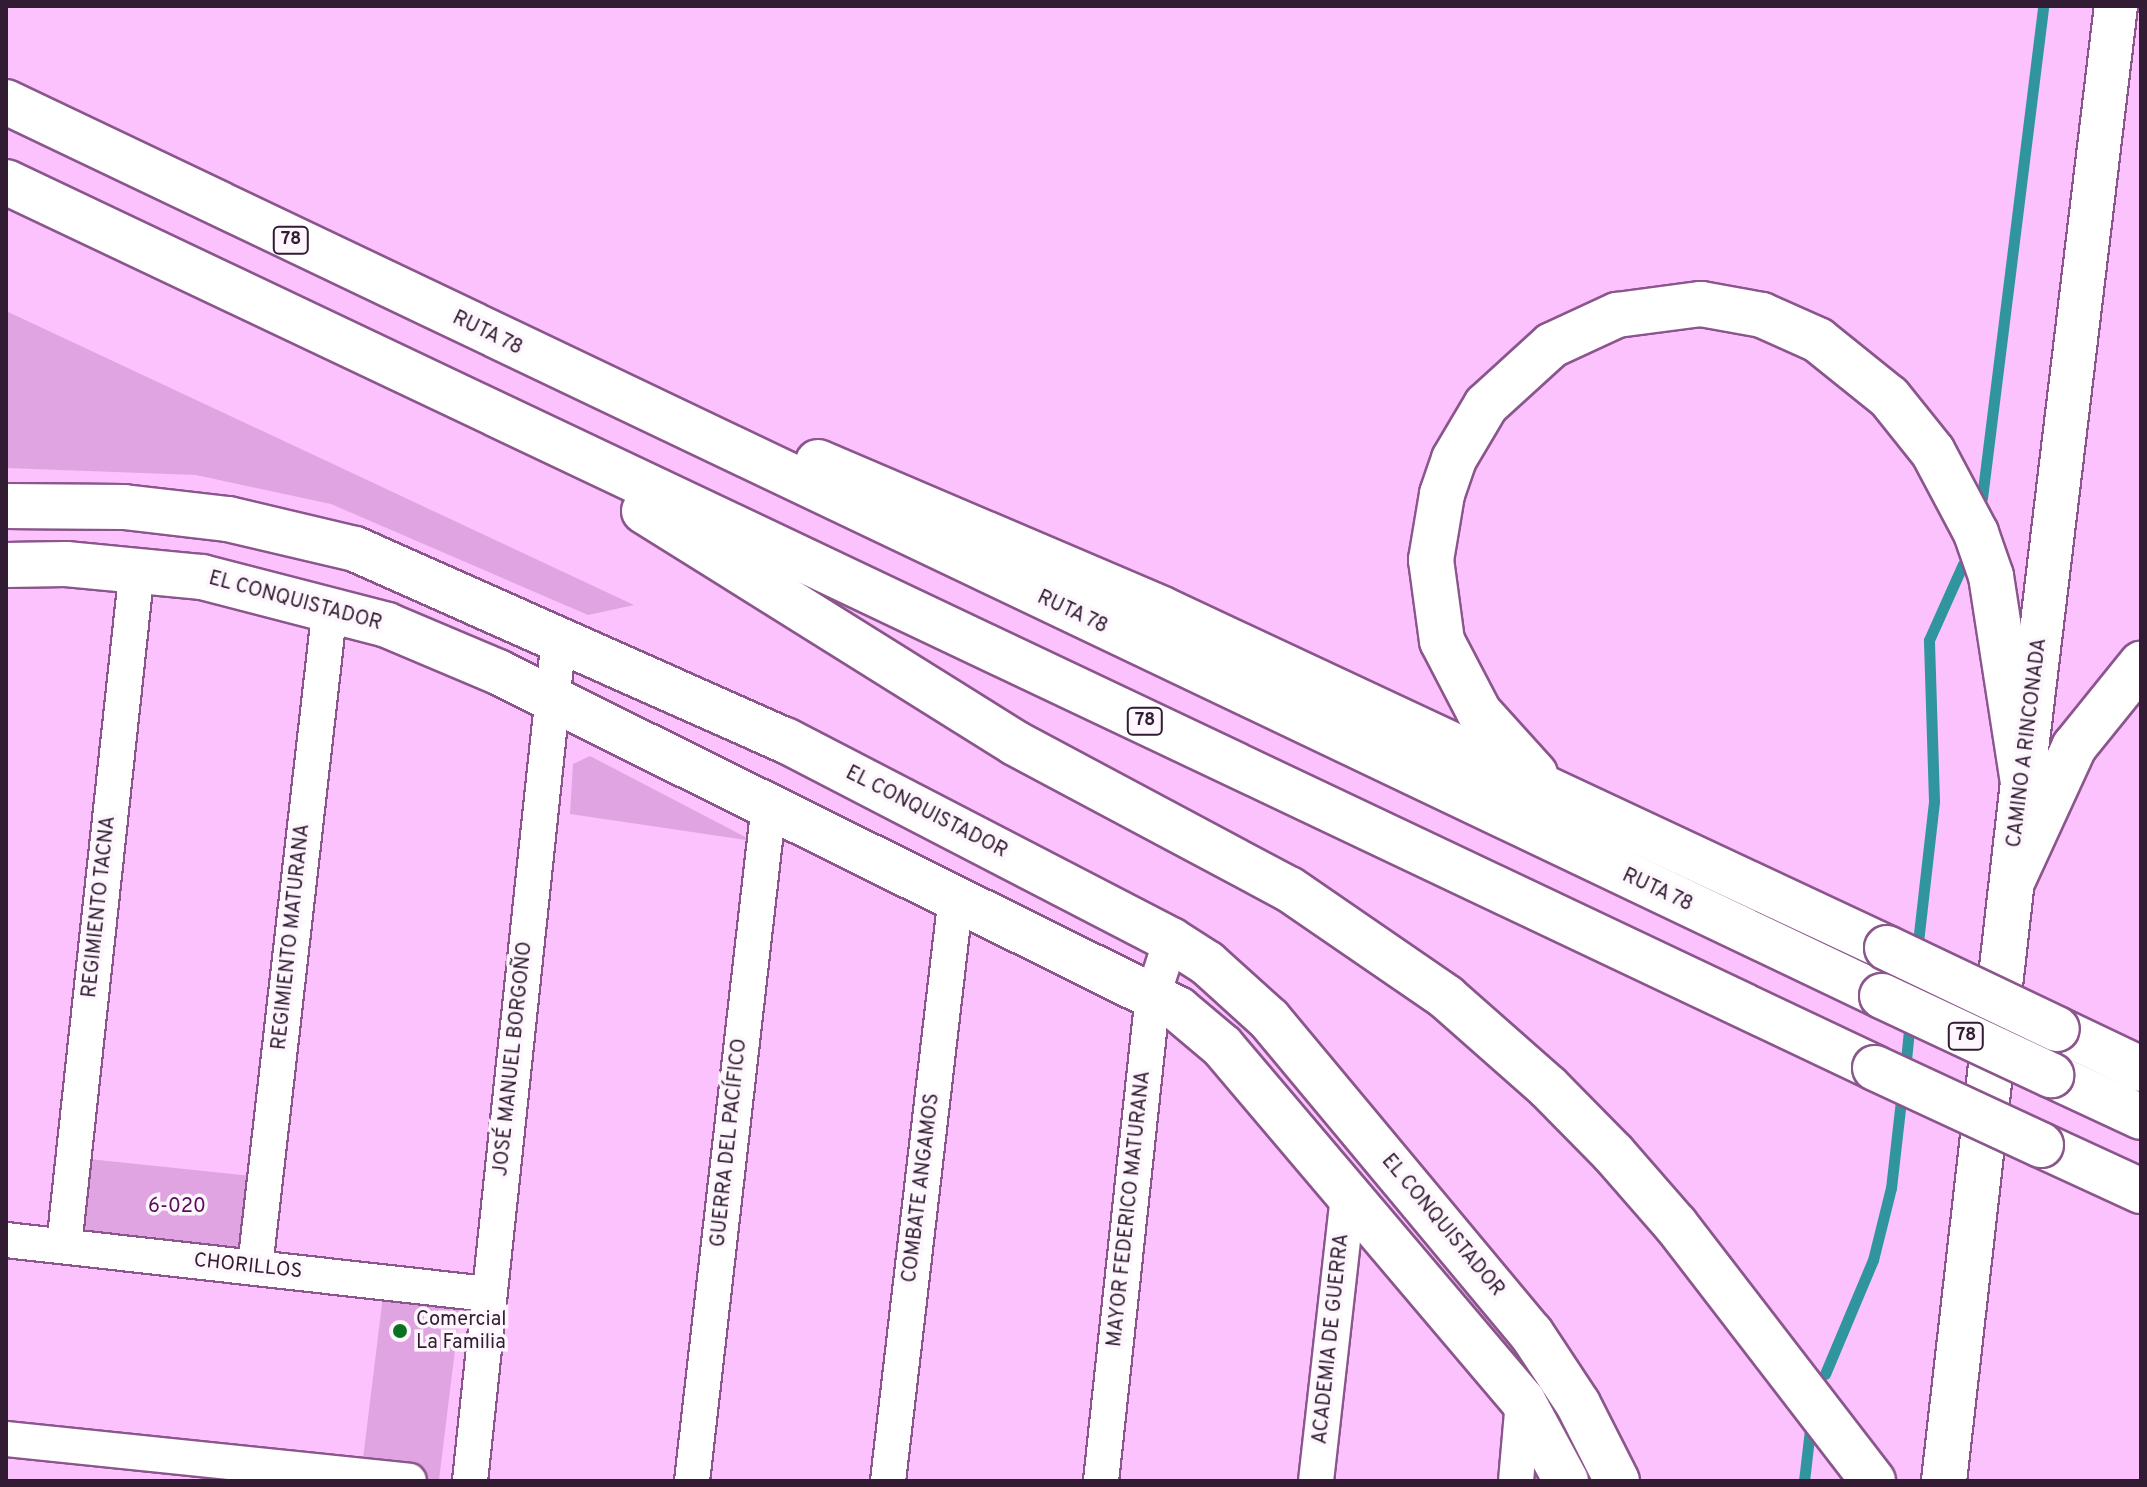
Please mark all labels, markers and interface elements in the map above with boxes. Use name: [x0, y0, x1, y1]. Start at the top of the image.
road number: 78: [271, 226, 311, 254]
street label: RUTA 78: [447, 306, 527, 362]
street label: EL CONQUISTADOR: [206, 567, 384, 637]
street label: RUTA 78: [1032, 586, 1112, 640]
street label: CAMINO A RINCONADA: [2003, 636, 2053, 850]
road number: 78: [1125, 707, 1165, 735]
street label: EL CONQUISTADOR: [841, 762, 1011, 864]
street label: REGIMIENTO TACNA: [78, 814, 122, 1000]
street label: REGIMIENTO MATURANA: [268, 823, 316, 1051]
street label: RUTA 78: [1617, 864, 1697, 918]
street label: JOSÉ MANUEL BORGOÑO: [490, 940, 538, 1178]
road number: 78: [1946, 1022, 1986, 1050]
street label: GUERRA DEL PACÍFICO: [707, 1037, 753, 1249]
street label: MAYOR FEDERICO MATURANA: [1104, 1070, 1156, 1348]
street label: COMBATE ANGAMOS: [898, 1091, 946, 1285]
street label: EL CONQUISTADOR: [1375, 1150, 1509, 1302]
park label: 6-020: [148, 1195, 206, 1219]
street label: ACADEMIA DE GUERRA: [1309, 1232, 1355, 1446]
street label: CHORILLOS: [193, 1249, 303, 1285]
place label: Comercial La Familia: [416, 1308, 506, 1355]
marker: Comercial La Familia: [391, 1322, 409, 1340]

